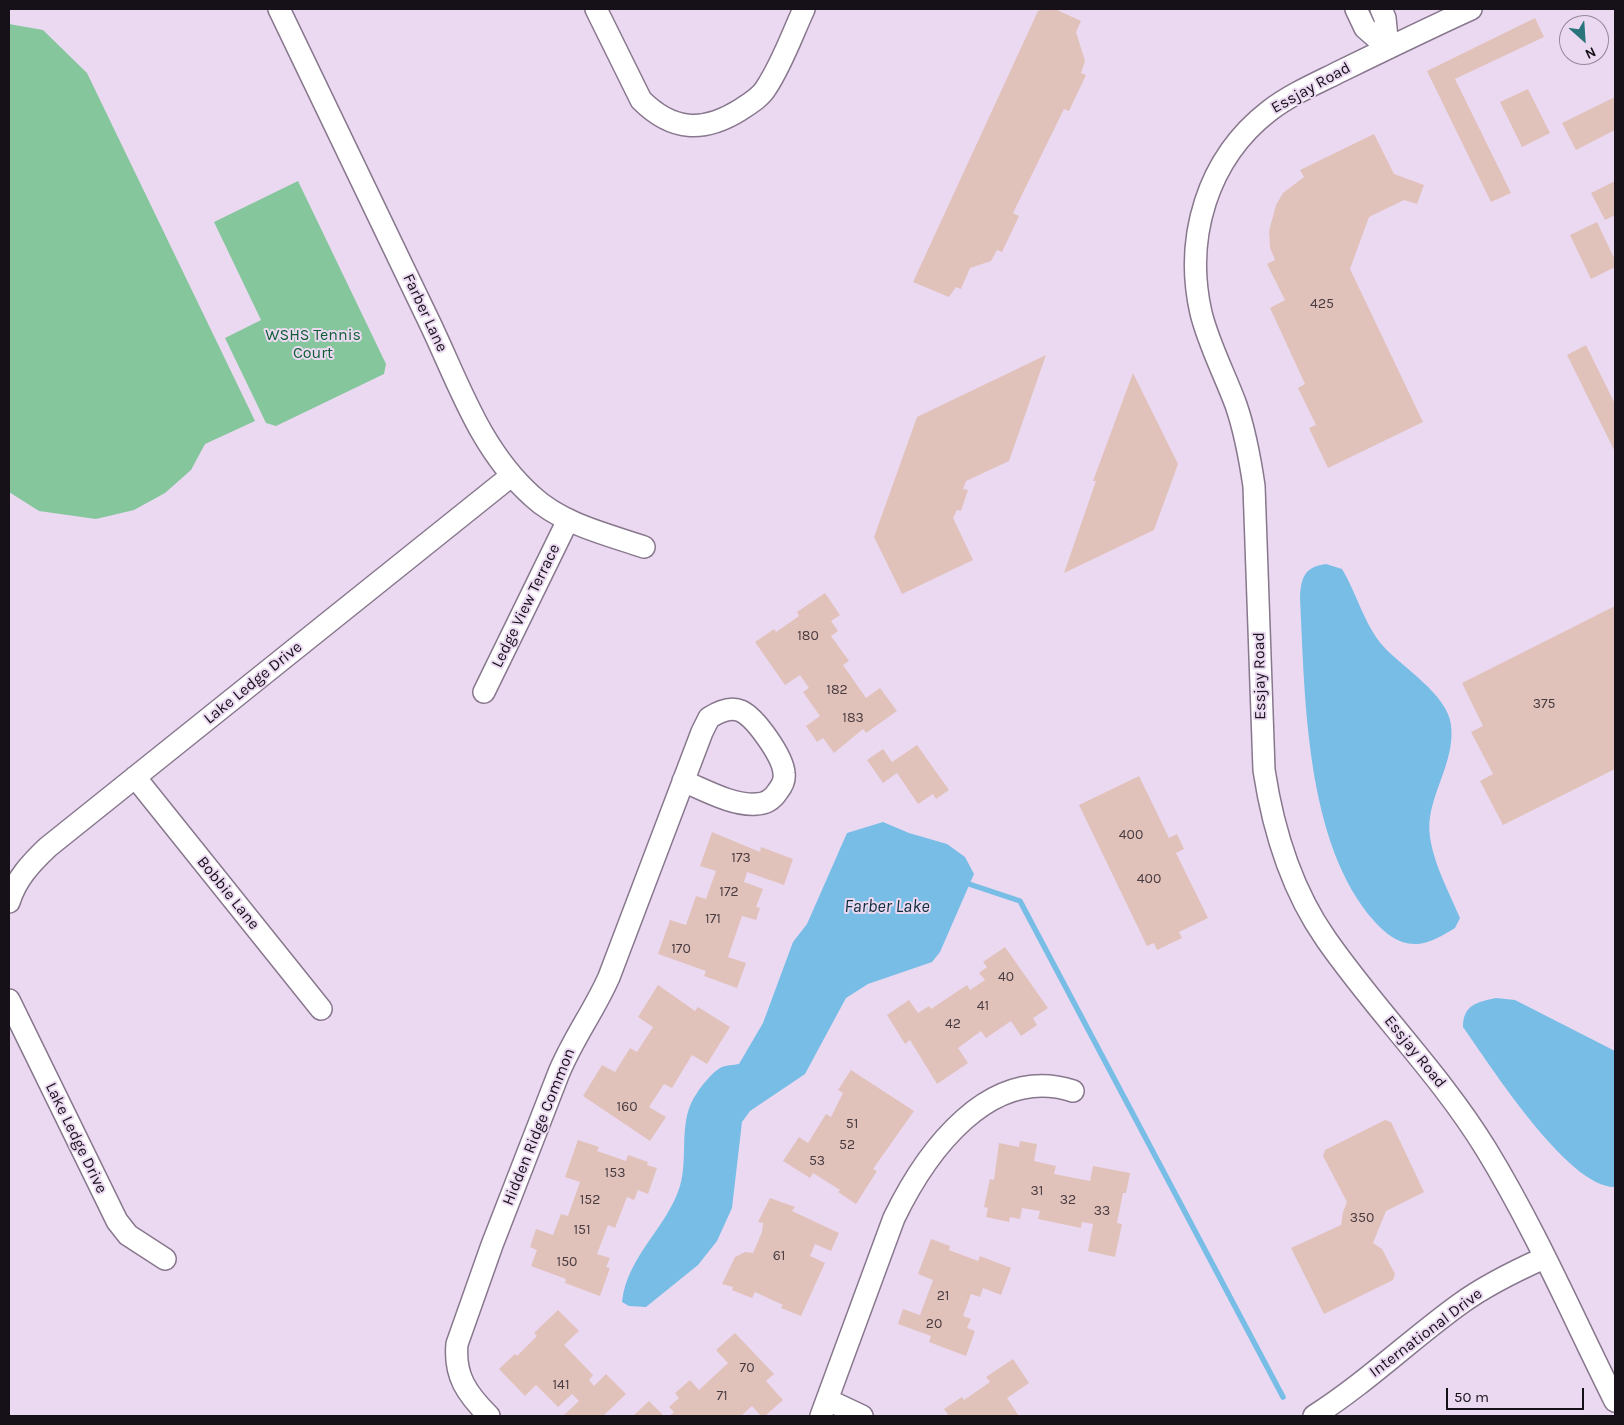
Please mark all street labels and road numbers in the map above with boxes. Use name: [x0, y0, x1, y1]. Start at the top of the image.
street label: Essjay Road: [1268, 58, 1354, 118]
street label: Farber Lane: [399, 271, 451, 355]
street label: Ledge View Terrace: [488, 541, 564, 671]
street label: Essjay Road: [1250, 632, 1270, 720]
street label: Lake Ledge Drive: [200, 637, 306, 729]
street label: Bobbie Lane: [193, 853, 263, 933]
street label: Essjay Road: [1380, 1012, 1450, 1092]
street label: Hidden Ridge Common: [499, 1045, 579, 1209]
street label: Lake Ledge Drive: [41, 1079, 111, 1197]
street label: International Drive: [1366, 1284, 1486, 1382]

